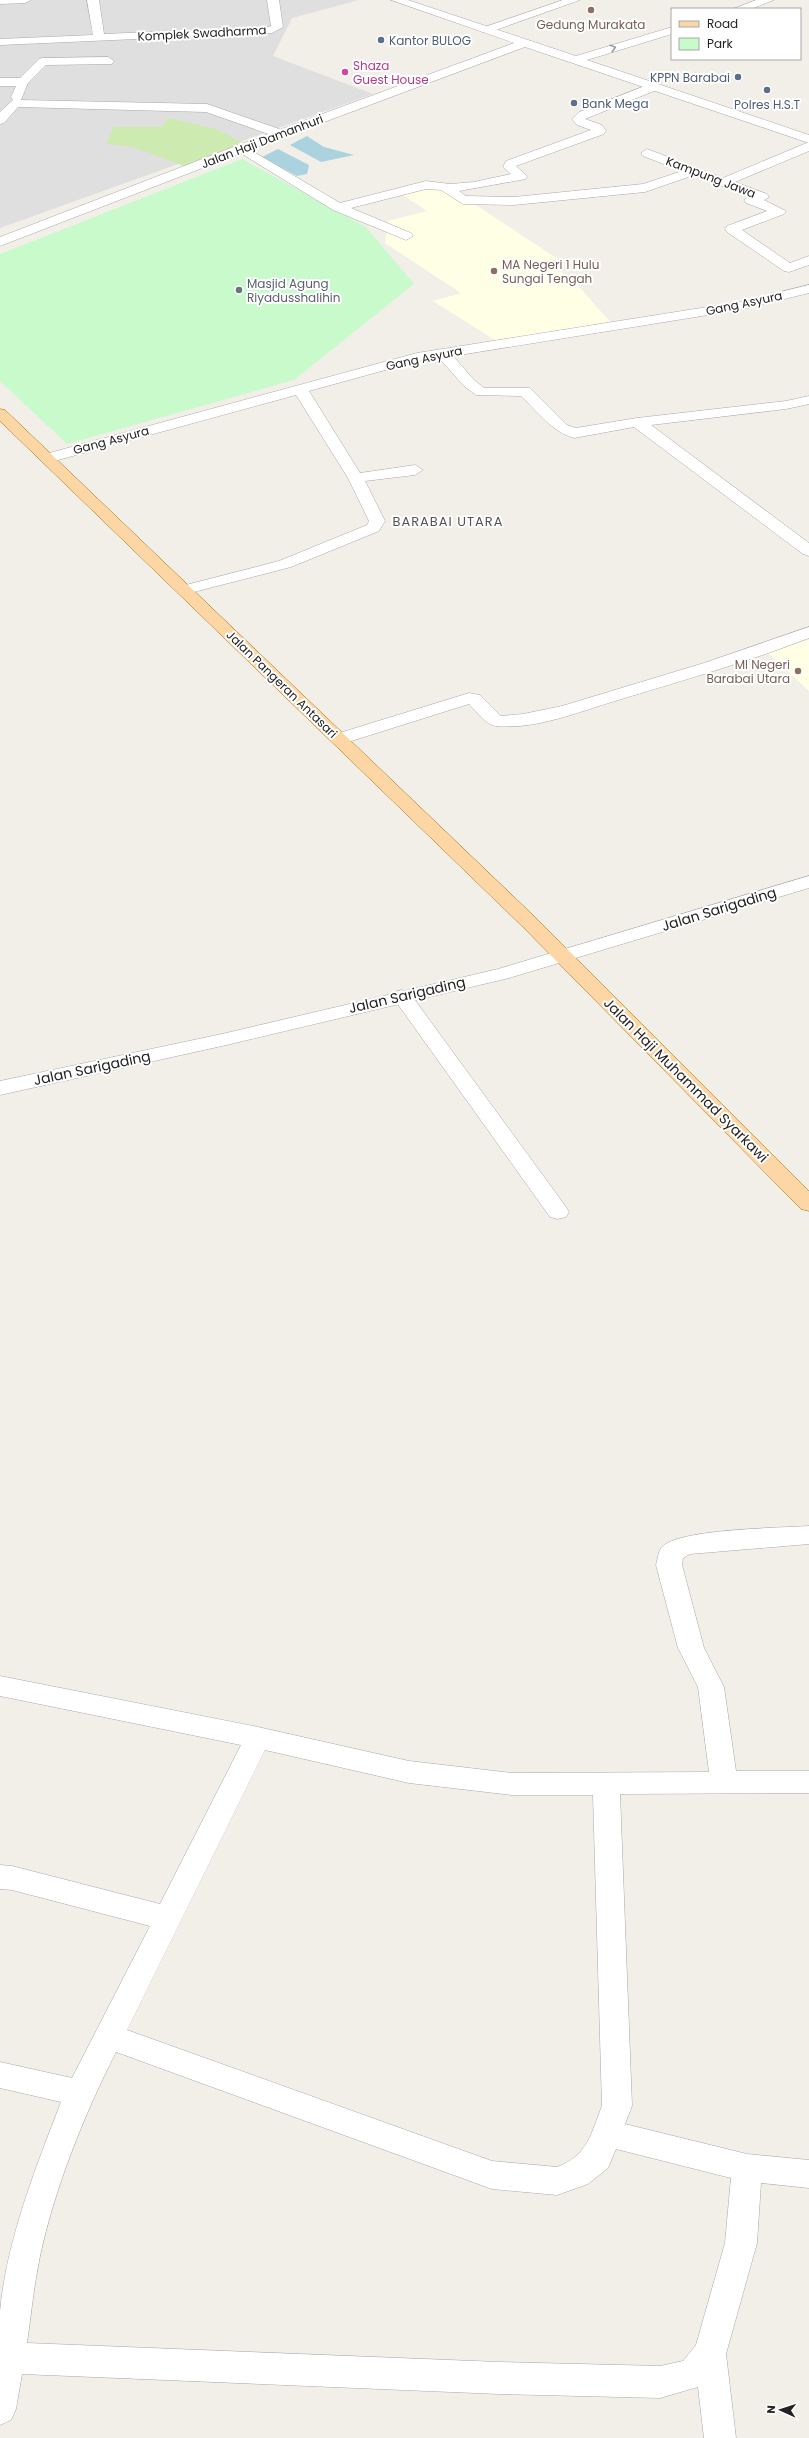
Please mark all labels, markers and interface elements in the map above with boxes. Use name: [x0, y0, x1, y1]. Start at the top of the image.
marker: Gedung Murakata: [586, 5, 596, 15]
legend: [671, 8, 801, 60]
text: Road: [707, 15, 738, 32]
place label: Gedung Murakata: [537, 16, 645, 33]
street label: Komplek Swadharma: [137, 21, 267, 45]
place label: Kantor BULOG: [389, 32, 471, 49]
marker: Kantor BULOG: [376, 35, 386, 45]
text: Park: [707, 35, 734, 52]
one-way arrow: [609, 44, 616, 53]
place label: Shaza Guest House: [353, 57, 429, 88]
marker: Shaza Guest House: [340, 67, 350, 77]
place label: KPPN Barabai: [650, 69, 730, 86]
marker: KPPN Barabai: [733, 72, 743, 82]
marker: Polres H.S.T: [762, 85, 772, 95]
place label: Bank Mega: [582, 95, 649, 112]
place label: Polres H.S.T: [734, 96, 800, 113]
marker: Bank Mega: [569, 98, 579, 108]
street label: Jalan Haji Damanhuri: [198, 110, 326, 172]
street label: Kampung Jawa: [664, 152, 758, 202]
place label: MA Negeri 1 Hulu Sungai Tengah: [502, 256, 599, 287]
marker: MA Negeri 1 Hulu Sungai Tengah: [489, 266, 499, 276]
place label: Masjid Agung Riyadusshalihin: [247, 275, 340, 306]
marker: Masjid Agung Riyadusshalihin: [234, 285, 244, 295]
street label: Gang Asyura: [704, 287, 784, 319]
street label: Gang Asyura: [384, 342, 464, 374]
street label: Gang Asyura: [71, 422, 151, 458]
district label: BARABAI UTARA: [392, 512, 504, 531]
street label: Jalan Pangeran Antasari: [223, 626, 341, 742]
place label: MI Negeri Barabai Utara: [706, 656, 790, 687]
marker: MI Negeri Barabai Utara: [793, 666, 803, 676]
street label: Jalan Sarigading: [659, 882, 779, 936]
street label: Jalan Sarigading: [347, 972, 467, 1018]
street label: Jalan Haji Muhammad Syarkawi: [599, 993, 773, 1167]
street label: Jalan Sarigading: [32, 1046, 152, 1090]
north arrow: [761, 2390, 801, 2430]
text: N: [763, 2405, 779, 2414]

